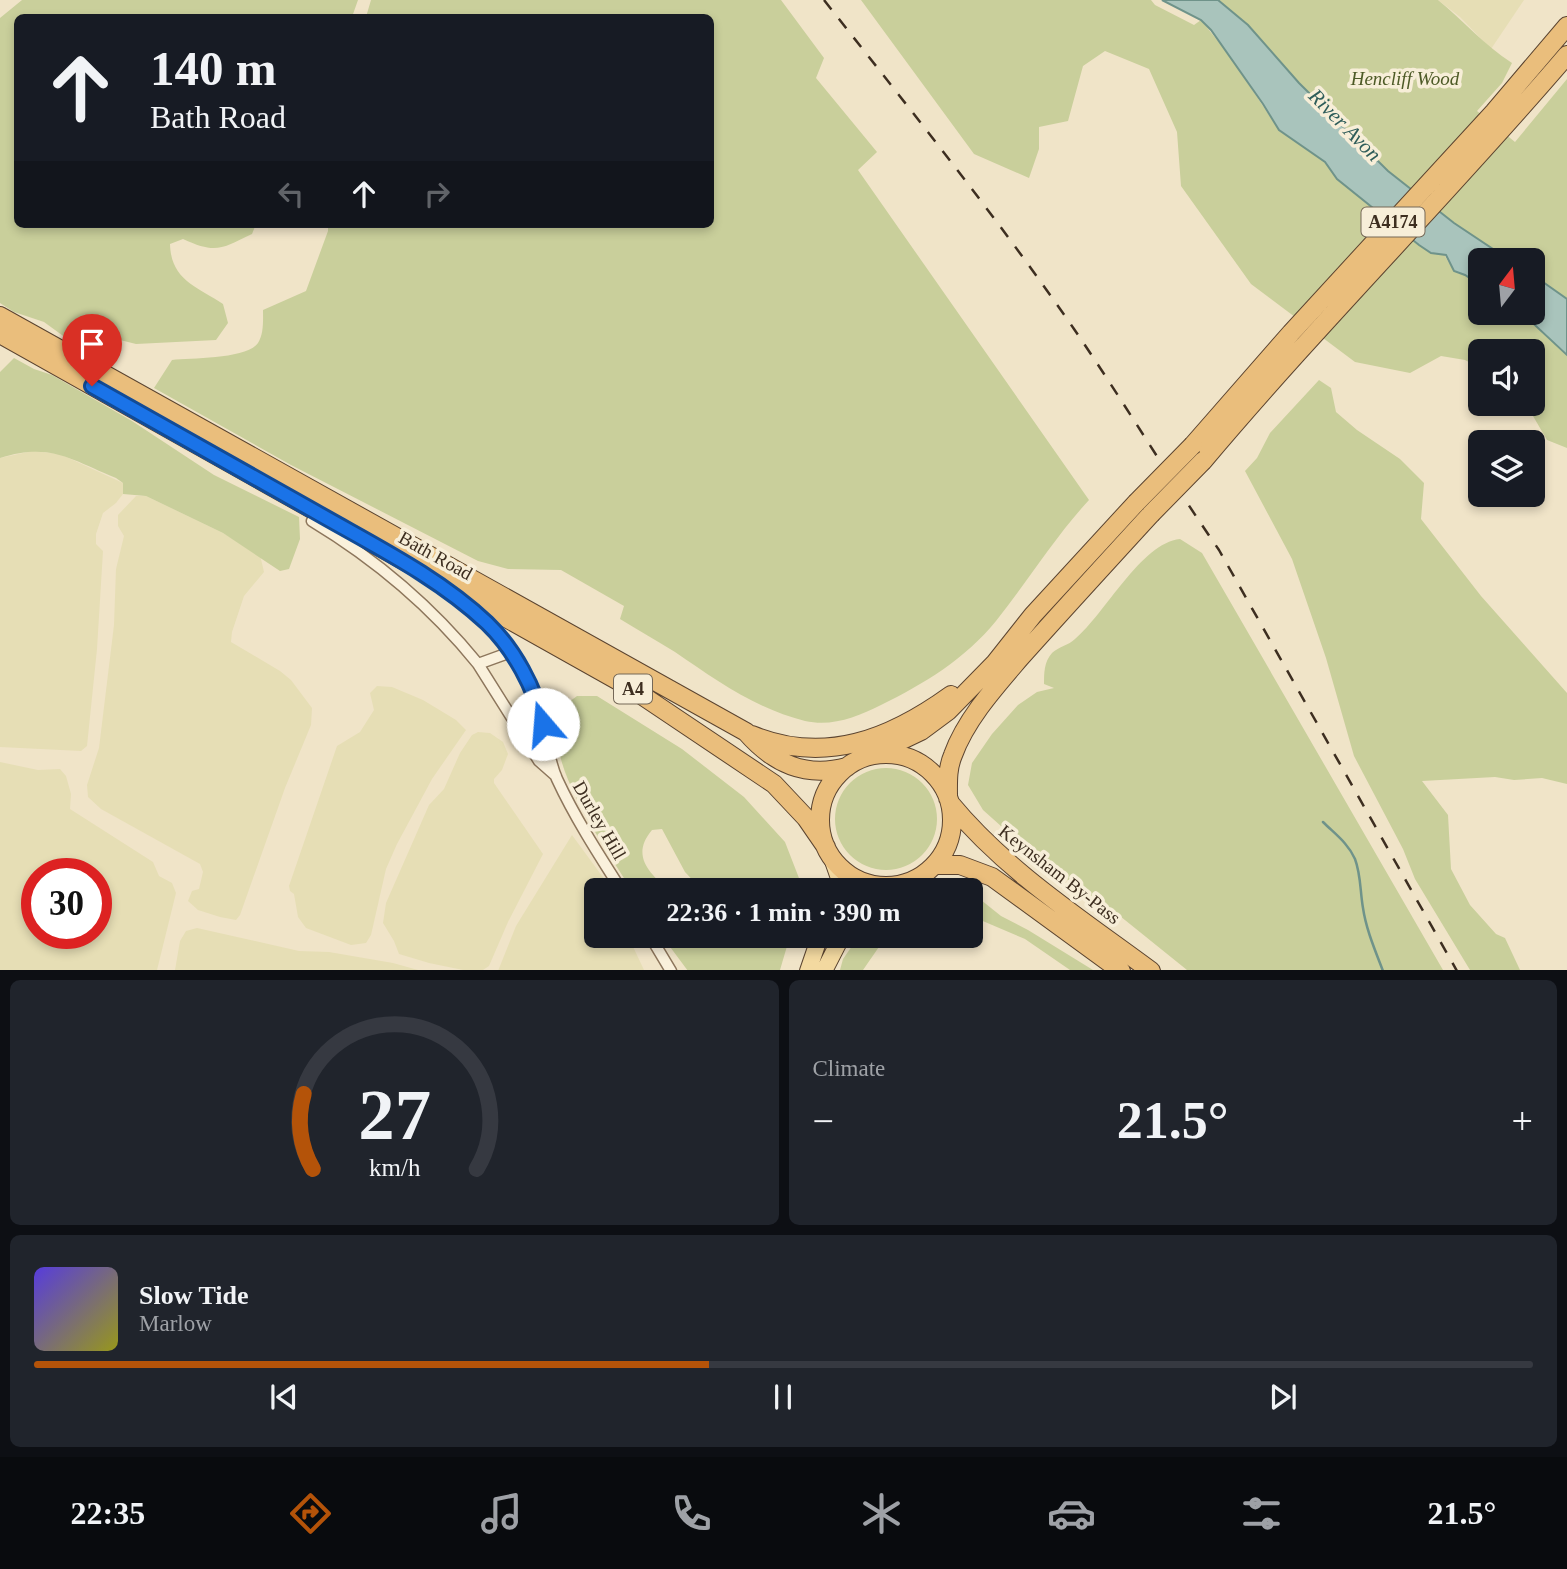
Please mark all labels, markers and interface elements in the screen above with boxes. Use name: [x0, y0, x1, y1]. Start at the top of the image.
text: 140 m: [150, 41, 277, 96]
icon: ahead: [35, 42, 126, 133]
park label: Hencliff Wood: [1350, 68, 1460, 89]
water label: River Avon: [1303, 83, 1386, 166]
text: Bath Road: [150, 99, 286, 135]
icon: left: [272, 175, 310, 213]
icon: ahead: [345, 175, 383, 213]
icon: right: [418, 175, 456, 213]
road number: A4174: [1362, 208, 1424, 236]
north arrow: [1468, 248, 1545, 326]
map controls: [1468, 248, 1545, 507]
pin: [62, 314, 122, 386]
icon: arrive: [73, 325, 111, 363]
button: sound: [1468, 339, 1545, 416]
button: layers: [1468, 430, 1545, 507]
street label: Bath Road: [395, 527, 477, 584]
road number: A4: [614, 674, 652, 704]
position arrow: [506, 687, 580, 761]
street label: Durley Hill: [569, 777, 630, 863]
street label: Keynsham By-Pass: [995, 820, 1125, 928]
speed limit sign: 30: [21, 858, 112, 949]
text: 22:36 · 1 min · 390 m: [667, 898, 901, 927]
text: Climate: [813, 1056, 885, 1081]
text: 27: [358, 1074, 431, 1155]
text: 21.5°: [1117, 1092, 1229, 1149]
text: −: [813, 1100, 834, 1142]
text: +: [1512, 1100, 1533, 1142]
text: km/h: [369, 1153, 420, 1180]
text: Slow Tide: [139, 1281, 249, 1310]
text: Marlow: [139, 1311, 212, 1336]
icon: previous: [265, 1378, 303, 1416]
icon: pause: [764, 1378, 802, 1416]
icon: next: [1264, 1378, 1302, 1416]
icon: directions: [286, 1489, 335, 1538]
icon: music: [477, 1489, 526, 1538]
icon: phone: [667, 1489, 716, 1538]
icon: climate: [857, 1489, 906, 1538]
icon: car: [1047, 1489, 1096, 1538]
icon: filters: [1237, 1489, 1286, 1538]
text: 22:35: [71, 1495, 145, 1531]
text: 21.5°: [1428, 1495, 1496, 1531]

